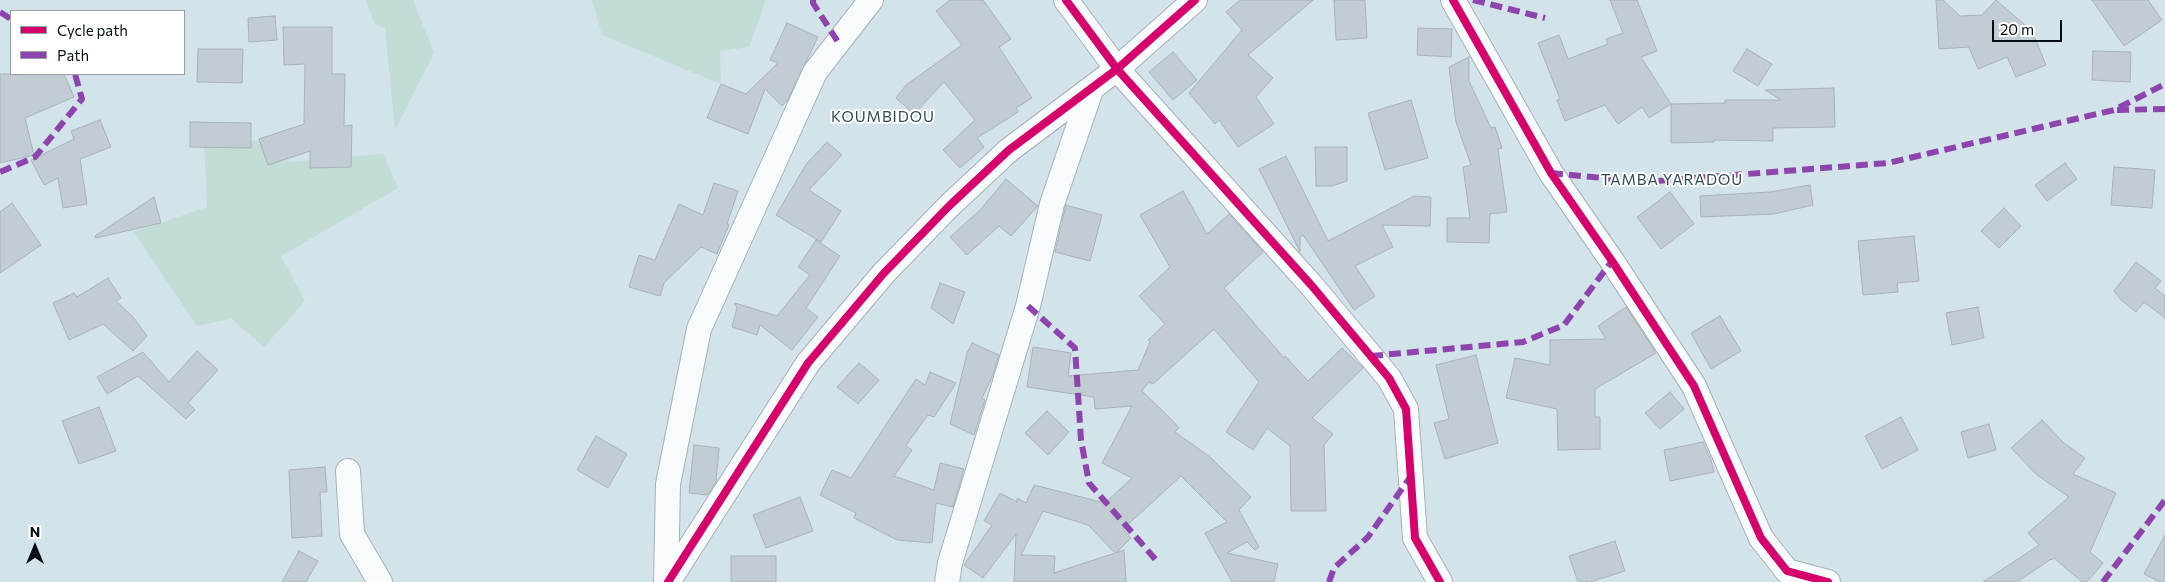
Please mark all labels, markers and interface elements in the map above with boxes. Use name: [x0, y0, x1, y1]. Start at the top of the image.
legend: [10, 10, 185, 75]
scale bar: [1995, 10, 2065, 42]
text: 20 m: [2000, 20, 2034, 38]
text: Cycle path: [57, 21, 128, 39]
text: Path: [57, 46, 89, 64]
district label: KOUMBIDOU: [830, 108, 936, 126]
district label: TAMBA YARADOU: [1599, 171, 1745, 189]
north arrow: [10, 522, 60, 572]
text: N: [30, 523, 40, 540]

